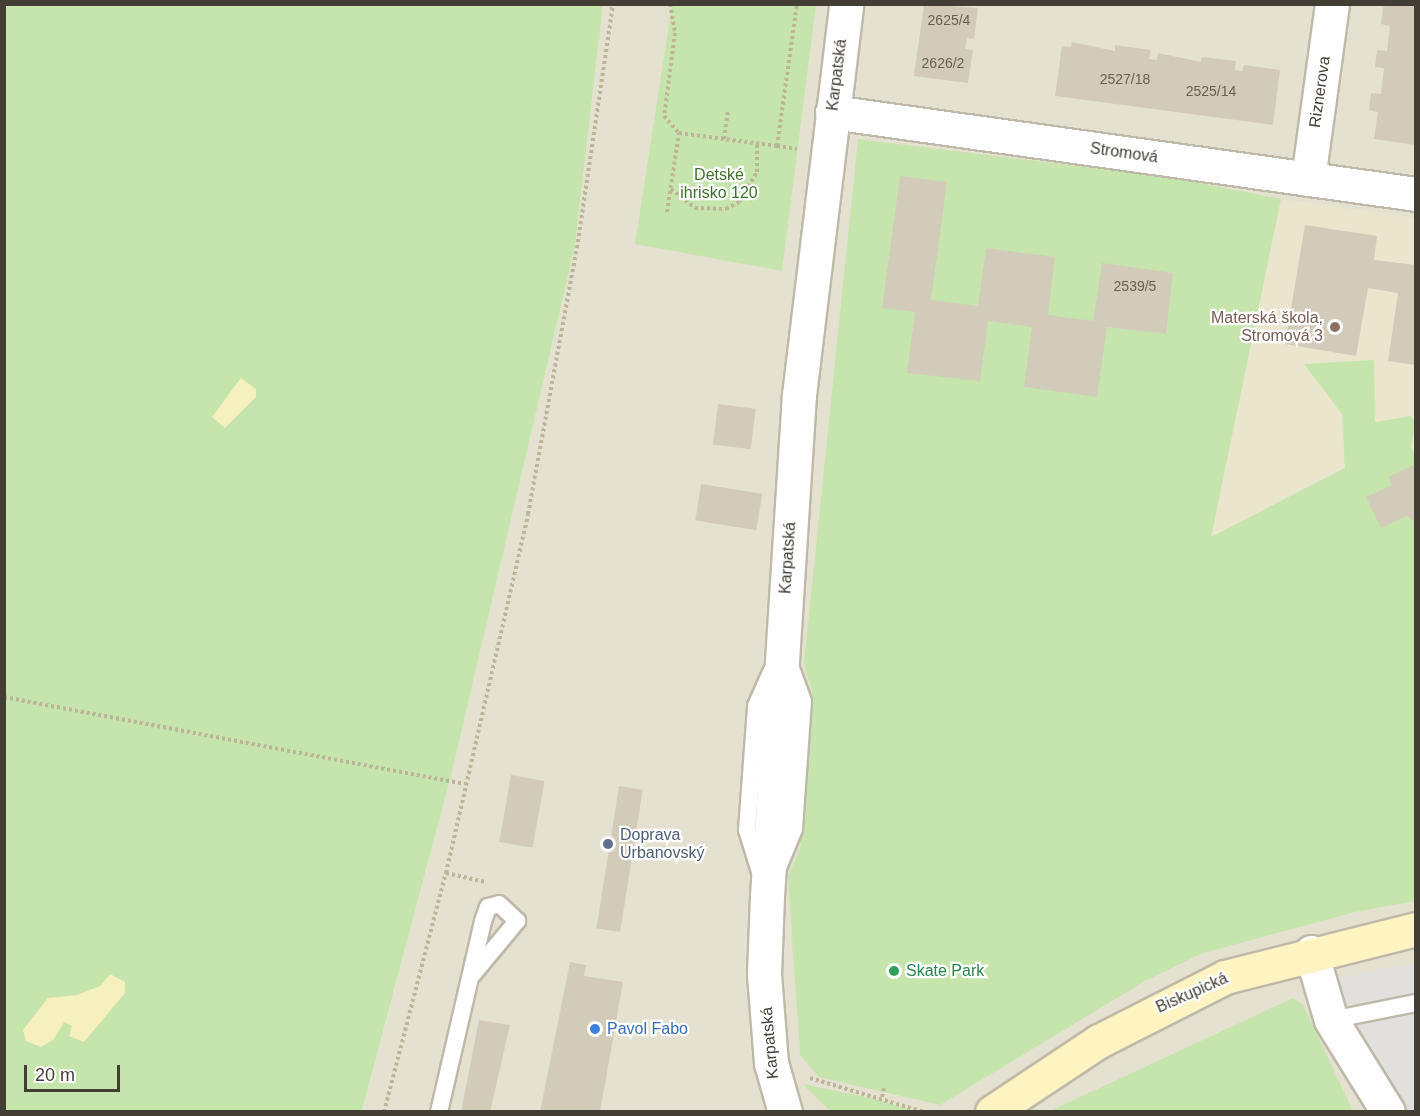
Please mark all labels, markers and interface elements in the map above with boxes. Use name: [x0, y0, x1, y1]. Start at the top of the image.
house number: 2625/4: [928, 12, 970, 28]
street label: Karpatská: [823, 38, 851, 112]
house number: 2626/2: [922, 55, 964, 71]
street label: Riznerova: [1305, 55, 1335, 129]
house number: 2527/18: [1100, 71, 1150, 87]
house number: 2525/14: [1186, 83, 1236, 99]
street label: Stromová: [1089, 139, 1159, 167]
park label: Detské ihrisko 120: [680, 165, 758, 203]
house number: 2539/5: [1114, 278, 1156, 294]
place label: Materská škola, Stromová 3: [1211, 308, 1323, 346]
marker: Materská škola, Stromová 3: [1328, 320, 1342, 334]
street label: Karpatská: [776, 521, 800, 595]
place label: Doprava Urbanovský: [620, 825, 704, 863]
marker: Doprava Urbanovský: [601, 837, 615, 851]
place label: Skate Park: [906, 961, 984, 981]
marker: Skate Park: [887, 964, 901, 978]
street label: Biskupická: [1153, 969, 1231, 1017]
street label: Karpatská: [757, 1006, 783, 1080]
place label: Pavol Fabo: [607, 1019, 688, 1039]
marker: Pavol Fabo: [588, 1022, 602, 1036]
scale bar: [27, 1053, 123, 1091]
text: 20 m: [35, 1065, 75, 1085]

